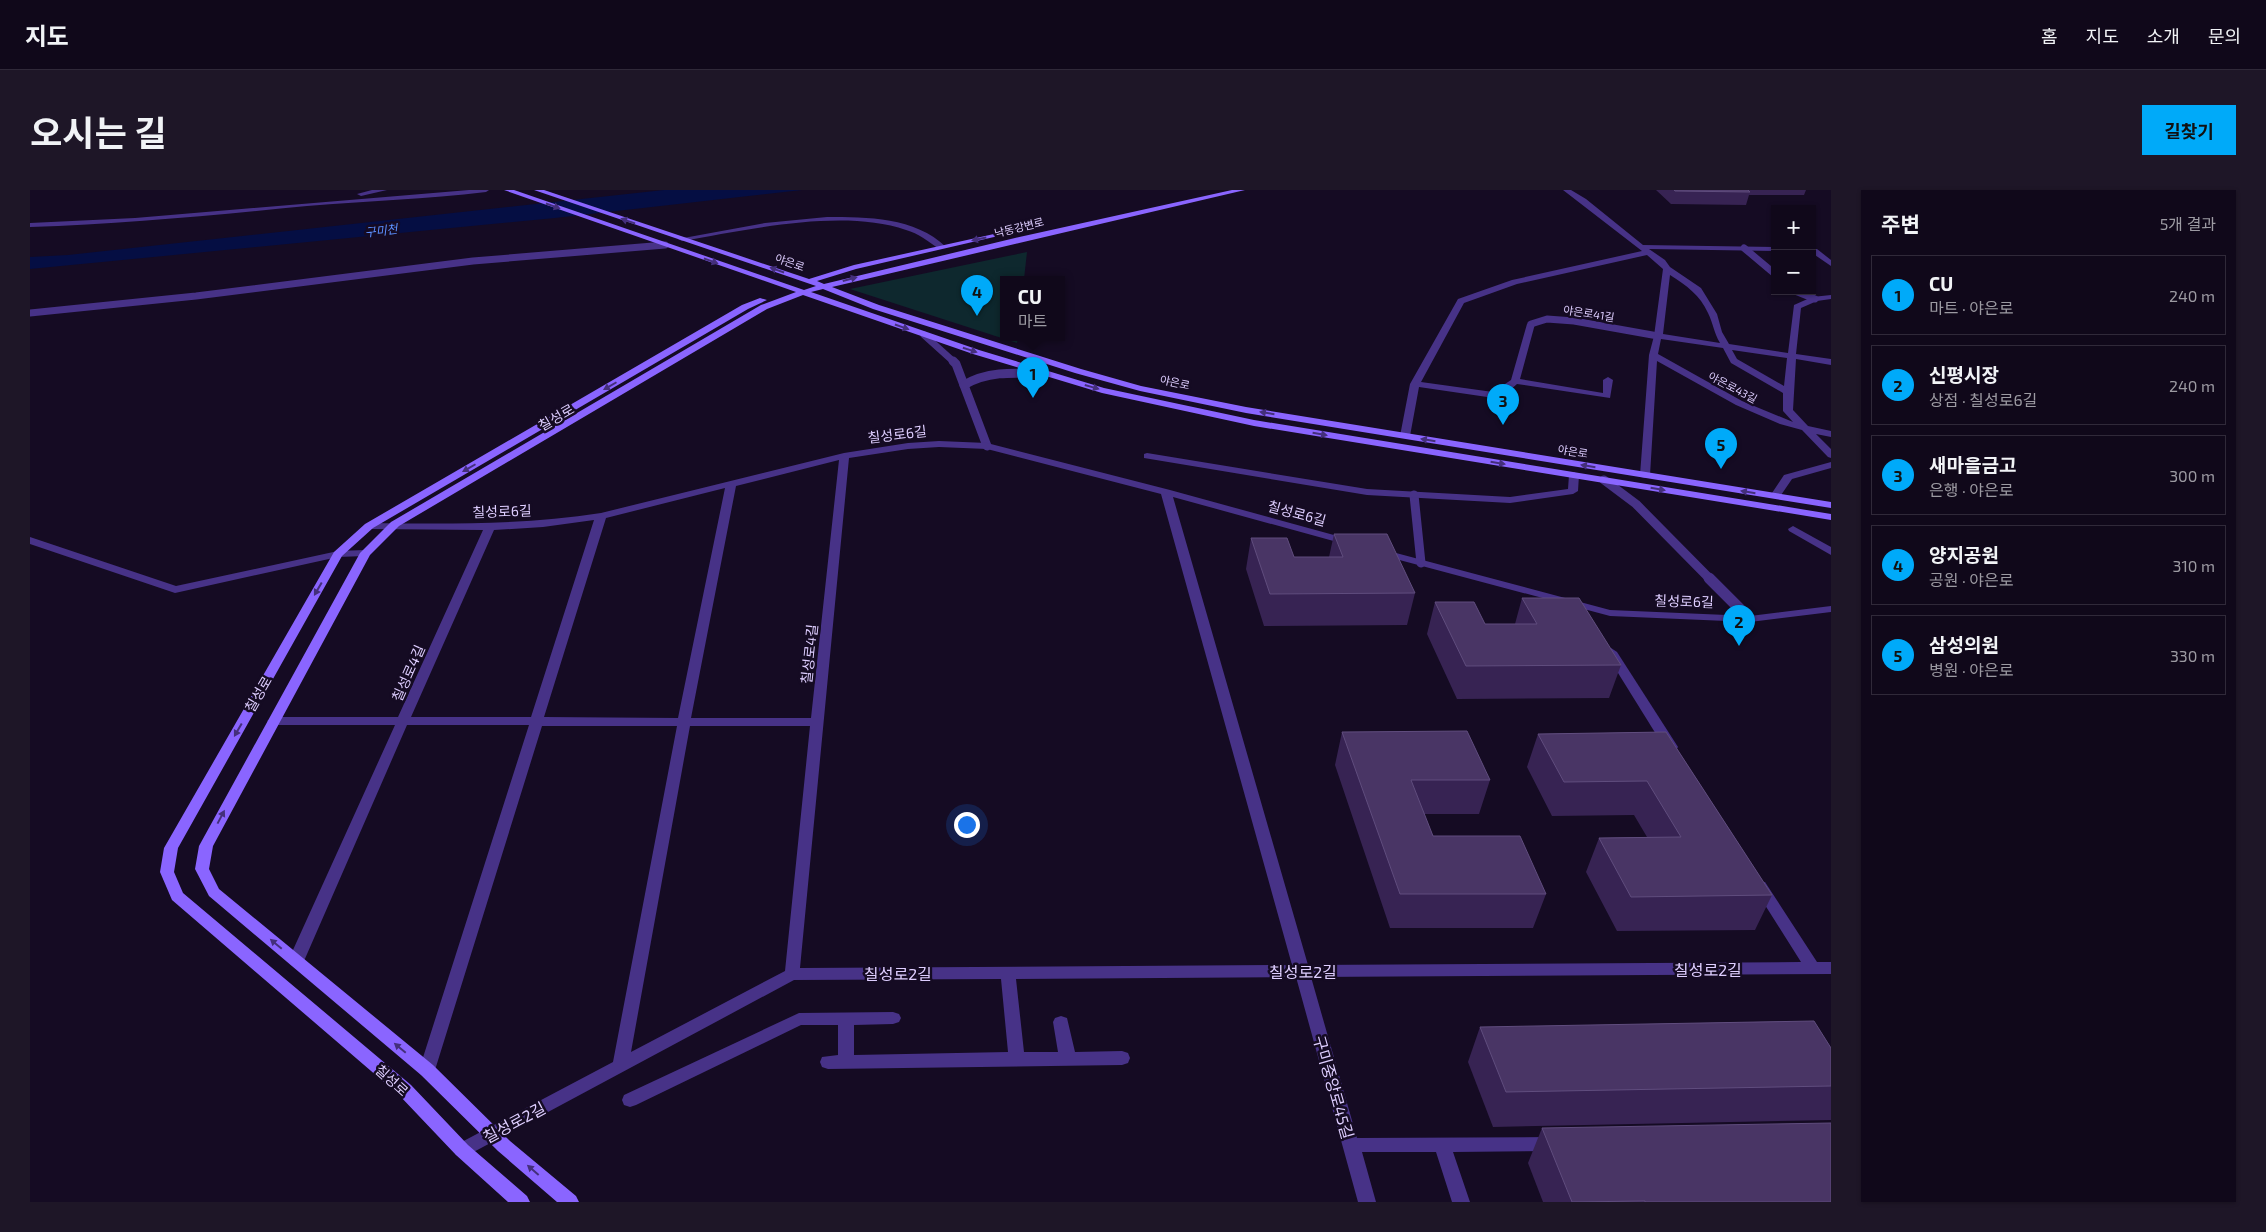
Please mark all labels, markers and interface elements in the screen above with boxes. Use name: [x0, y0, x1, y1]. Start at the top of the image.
text: 지도: [25, 21, 69, 50]
text: 홈: [2041, 25, 2058, 47]
text: 지도: [2086, 25, 2119, 47]
text: 소개: [2147, 25, 2180, 47]
text: 문의: [2208, 25, 2241, 47]
button: 길찾기: [2142, 105, 2236, 155]
text: 오시는 길: [30, 111, 166, 153]
one-way arrow: [545, 203, 560, 210]
map controls: [1771, 205, 1816, 295]
button: +: [1771, 205, 1816, 250]
text: 주변: [1881, 211, 1920, 236]
text: 5개 결과: [2160, 214, 2216, 233]
street label: 낙동강변로: [993, 215, 1045, 239]
one-way arrow: [620, 217, 635, 225]
water label: 구미천: [364, 221, 400, 239]
one-way arrow: [970, 236, 986, 244]
button: −: [1771, 250, 1816, 295]
street label: 야은로: [774, 251, 806, 273]
one-way arrow: [704, 257, 719, 265]
one-way arrow: [769, 266, 784, 273]
text: CU: [1929, 272, 1953, 295]
one-way arrow: [842, 274, 857, 282]
pin: 4: [961, 275, 993, 316]
popup: [1000, 276, 1065, 341]
text: CU: [1018, 285, 1042, 308]
text: 1: [1895, 286, 1901, 305]
text: 240 m: [2169, 286, 2215, 305]
text: 마트 · 야은로: [1929, 298, 2014, 317]
street label: 야은로41길: [1562, 303, 1616, 323]
text: 마트: [1018, 311, 1047, 330]
one-way arrow: [895, 323, 910, 331]
one-way arrow: [963, 347, 978, 355]
pin: 1: [1017, 357, 1049, 398]
text: 신평시장: [1929, 363, 1999, 386]
street label: 야은로43길: [1706, 369, 1760, 405]
street label: 야은로: [1159, 372, 1191, 392]
text: 2: [1893, 376, 1903, 395]
text: 240 m: [2169, 376, 2215, 395]
one-way arrow: [602, 382, 617, 390]
one-way arrow: [1085, 384, 1100, 392]
pin: 3: [1487, 384, 1519, 425]
text: 상점 · 칠성로6길: [1929, 390, 2037, 409]
street label: 칠성로: [535, 400, 577, 434]
one-way arrow: [1259, 409, 1275, 417]
street label: 칠성로6길: [866, 422, 928, 446]
pin: 5: [1705, 428, 1737, 469]
one-way arrow: [1312, 430, 1328, 438]
one-way arrow: [1419, 435, 1435, 443]
street label: 야은로: [1557, 442, 1589, 460]
text: 새마을금고: [1929, 453, 2016, 476]
one-way arrow: [1490, 459, 1506, 467]
one-way arrow: [1580, 462, 1596, 470]
one-way arrow: [462, 463, 476, 472]
text: 3: [1893, 466, 1903, 485]
text: 300 m: [2169, 466, 2215, 485]
text: 은행 · 야은로: [1929, 480, 2014, 499]
one-way arrow: [1651, 485, 1667, 493]
one-way arrow: [1740, 488, 1756, 496]
street label: 칠성로6길: [1266, 497, 1328, 529]
street label: 칠성로6길: [472, 501, 532, 521]
text: 양지공원: [1929, 543, 1999, 566]
text: 4: [1893, 556, 1903, 575]
text: 310 m: [2173, 556, 2215, 575]
text: 공원 · 야은로: [1929, 570, 2014, 589]
one-way arrow: [314, 582, 323, 595]
street label: 칠성로6길: [1654, 591, 1714, 611]
pin: 2: [1723, 605, 1755, 646]
street label: 칠성로4길: [797, 623, 821, 685]
text: 삼성의원: [1929, 633, 1999, 656]
street label: 칠성로4길: [388, 642, 428, 704]
text: 5: [1894, 646, 1902, 665]
text: 330 m: [2170, 646, 2215, 665]
text: 병원 · 야은로: [1929, 660, 2014, 679]
street label: 칠성로: [241, 673, 275, 715]
one-way arrow: [234, 723, 242, 737]
one-way arrow: [217, 810, 225, 825]
your location: [954, 812, 980, 838]
one-way arrow: [270, 938, 283, 949]
street label: 칠성로2길: [1674, 960, 1742, 979]
street label: 칠성로2길: [1269, 962, 1337, 981]
street label: 칠성로2길: [864, 964, 932, 983]
street label: 구미중앙로45길: [1310, 1033, 1358, 1141]
one-way arrow: [394, 1043, 407, 1054]
street label: 칠성로: [372, 1061, 412, 1099]
street label: 칠성로2길: [480, 1098, 548, 1146]
one-way arrow: [526, 1165, 539, 1176]

